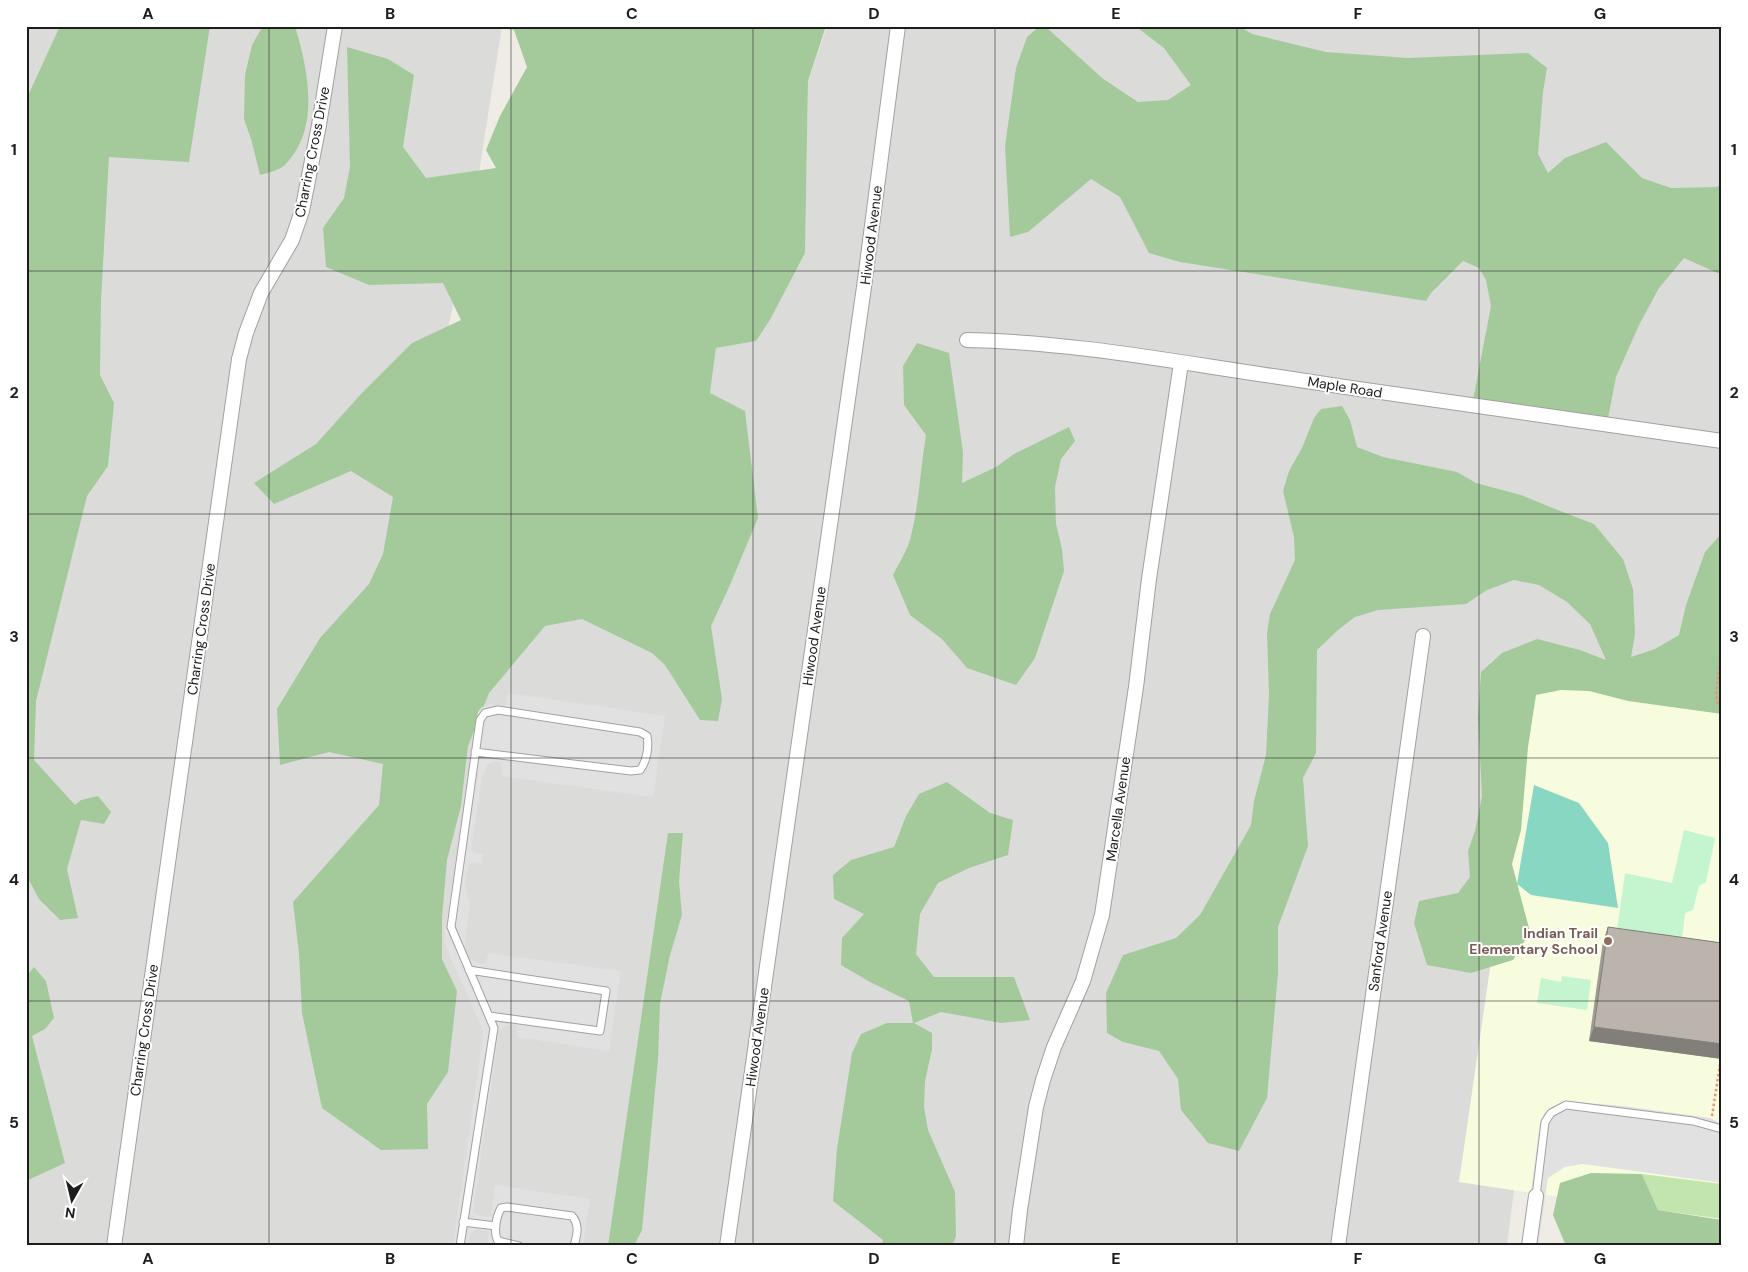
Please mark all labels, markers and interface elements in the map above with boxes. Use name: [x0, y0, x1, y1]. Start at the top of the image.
text: A: [142, 3, 154, 24]
text: B: [385, 3, 395, 24]
text: C: [626, 3, 638, 24]
text: D: [868, 3, 880, 24]
text: E: [1111, 3, 1121, 24]
text: F: [1354, 3, 1363, 24]
text: G: [1594, 3, 1606, 24]
street label: Charring Cross Drive: [290, 85, 334, 219]
text: 1: [11, 139, 17, 160]
text: 1: [1731, 139, 1737, 160]
street label: Hiwood Avenue: [856, 184, 886, 286]
street label: Maple Road: [1306, 372, 1384, 402]
text: 2: [9, 382, 19, 403]
text: 2: [1729, 382, 1739, 403]
street label: Charring Cross Drive: [183, 562, 219, 696]
street label: Hiwood Avenue: [798, 585, 830, 687]
text: 3: [9, 626, 19, 647]
text: 3: [1729, 626, 1739, 647]
street label: Marcella Avenue: [1102, 756, 1134, 862]
text: 4: [9, 869, 19, 890]
text: 4: [1729, 869, 1739, 890]
street label: Sanford Avenue: [1364, 889, 1396, 993]
place label: Indian Trail Elementary School: [1469, 924, 1598, 958]
marker: Indian Trail Elementary School: [1602, 935, 1614, 947]
street label: Charring Cross Drive: [126, 963, 162, 1097]
street label: Hiwood Avenue: [741, 986, 773, 1088]
text: 5: [9, 1112, 19, 1133]
text: 5: [1729, 1112, 1739, 1133]
north arrow: [48, 1174, 98, 1224]
text: N: [64, 1203, 77, 1222]
text: A: [142, 1248, 154, 1269]
text: B: [385, 1248, 395, 1269]
text: C: [626, 1248, 638, 1269]
text: D: [868, 1248, 880, 1269]
text: E: [1111, 1248, 1121, 1269]
text: F: [1354, 1248, 1363, 1269]
text: G: [1594, 1248, 1606, 1269]

